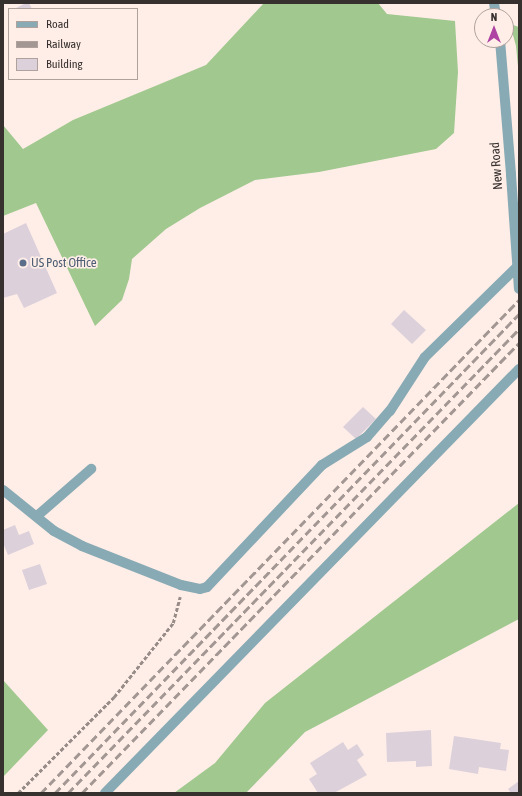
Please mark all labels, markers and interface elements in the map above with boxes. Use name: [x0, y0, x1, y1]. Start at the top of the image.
legend: [8, 8, 138, 80]
north arrow: [474, 8, 514, 48]
text: N: [491, 11, 497, 23]
text: Road: [46, 17, 69, 31]
text: Railway: [46, 37, 81, 51]
text: Building: [46, 57, 83, 71]
street label: New Road: [488, 142, 506, 190]
place label: US Post Office: [31, 255, 97, 271]
marker: US Post Office: [18, 258, 28, 268]

